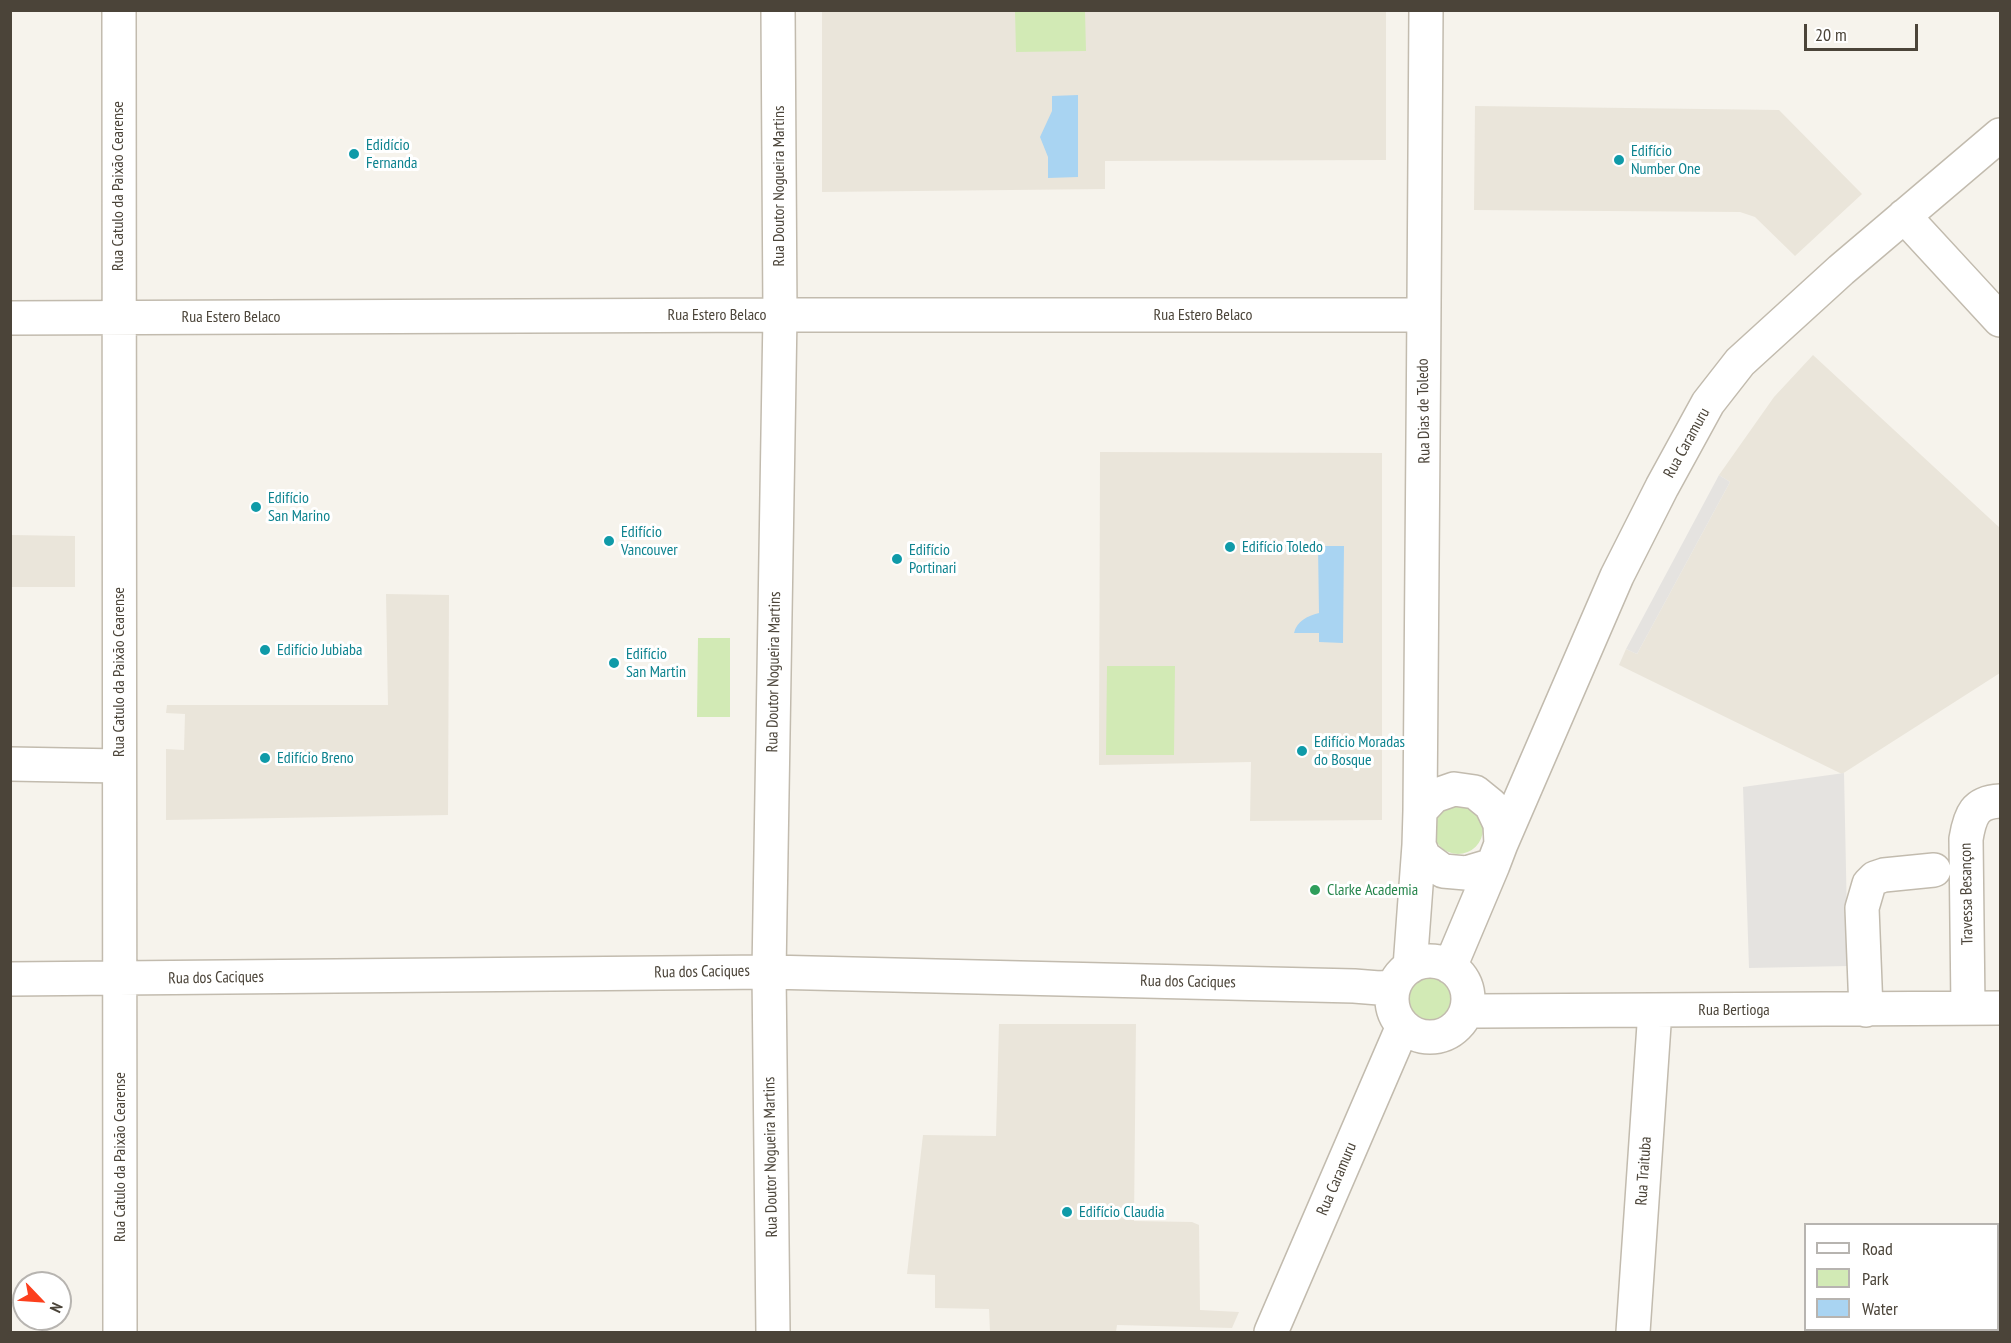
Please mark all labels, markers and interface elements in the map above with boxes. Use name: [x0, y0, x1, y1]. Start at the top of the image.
scale bar: [1807, 12, 1921, 50]
text: 20 m: [1815, 23, 1847, 46]
street label: Rua Catulo da Paixão Cearense: [108, 101, 128, 271]
street label: Rua Doutor Nogueira Martins: [769, 106, 789, 266]
place label: Edidício Fernanda: [366, 135, 417, 173]
place label: Edifício Number One: [1631, 141, 1701, 179]
marker: Edidício Fernanda: [347, 147, 361, 161]
marker: Edifício Number One: [1612, 153, 1626, 167]
street label: Rua Estero Belaco: [668, 305, 766, 325]
street label: Rua Estero Belaco: [1154, 305, 1252, 325]
street label: Rua Estero Belaco: [182, 307, 280, 327]
street label: Rua Dias de Toledo: [1413, 358, 1435, 464]
street label: Rua Caramuru: [1660, 404, 1714, 482]
place label: Edifício San Marino: [268, 488, 330, 526]
marker: Edifício San Marino: [249, 500, 263, 514]
place label: Edifício Vancouver: [621, 522, 678, 560]
marker: Edifício Vancouver: [602, 534, 616, 548]
place label: Edifício Toledo: [1242, 537, 1323, 557]
place label: Edifício Portinari: [909, 540, 957, 578]
marker: Edifício Toledo: [1223, 540, 1237, 554]
marker: Edifício Portinari: [890, 552, 904, 566]
street label: Rua Catulo da Paixão Cearense: [109, 587, 129, 757]
street label: Rua Doutor Nogueira Martins: [763, 591, 785, 753]
place label: Edifício Jubiaba: [277, 640, 362, 660]
marker: Edifício Jubiaba: [258, 643, 272, 657]
place label: Edifício San Martin: [626, 644, 686, 682]
marker: Edifício San Martin: [607, 656, 621, 670]
place label: Edifício Moradas do Bosque: [1314, 732, 1405, 770]
marker: Edifício Moradas do Bosque: [1295, 744, 1309, 758]
place label: Edifício Breno: [277, 748, 354, 768]
marker: Edifício Breno: [258, 751, 272, 765]
street label: Travessa Besançon: [1957, 843, 1977, 945]
place label: Clarke Academia: [1327, 880, 1418, 900]
marker: Clarke Academia: [1308, 883, 1322, 897]
street label: Rua dos Caciques: [654, 962, 750, 982]
street label: Rua dos Caciques: [168, 968, 264, 988]
street label: Rua dos Caciques: [1140, 972, 1236, 992]
street label: Rua Bertioga: [1698, 1000, 1770, 1020]
street label: Rua Catulo da Paixão Cearense: [110, 1072, 130, 1242]
street label: Rua Doutor Nogueira Martins: [760, 1076, 782, 1238]
street label: Rua Traituba: [1632, 1136, 1656, 1206]
street label: Rua Caramuru: [1313, 1140, 1361, 1218]
place label: Edifício Claudia: [1079, 1202, 1165, 1222]
marker: Edifício Claudia: [1060, 1205, 1074, 1219]
legend: [1804, 1223, 1999, 1331]
text: Road: [1862, 1237, 1893, 1260]
text: Park: [1862, 1267, 1889, 1290]
north arrow: [12, 1271, 72, 1331]
text: Water: [1862, 1297, 1898, 1320]
text: N: [46, 1300, 67, 1316]

